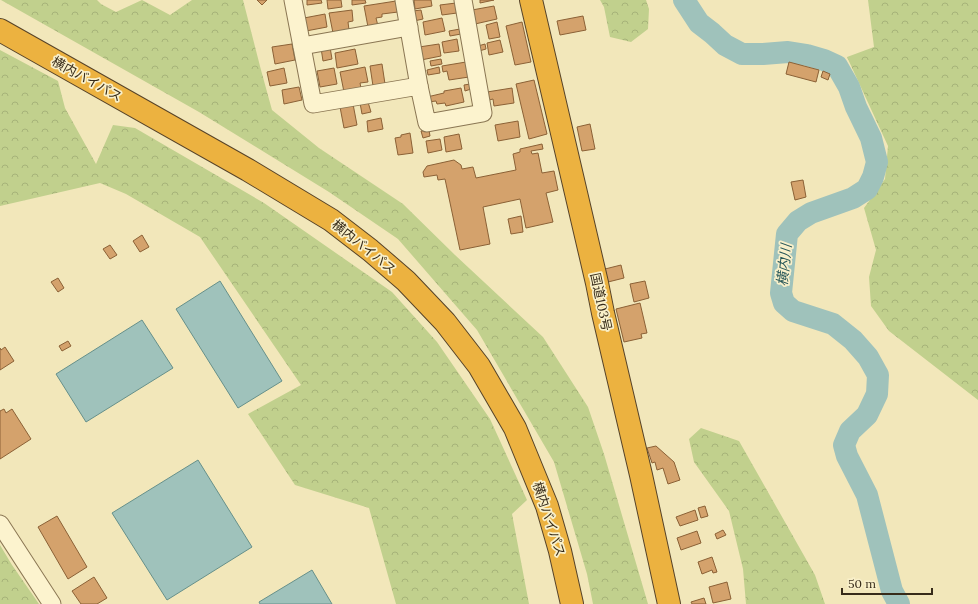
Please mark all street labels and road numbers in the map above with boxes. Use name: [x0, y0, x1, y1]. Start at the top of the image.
street label: 横内バイパス: [49, 53, 125, 105]
street label: 横内バイパス: [328, 216, 400, 278]
street label: 国道103号: [587, 271, 615, 333]
street label: 横内バイパス: [529, 479, 569, 559]

